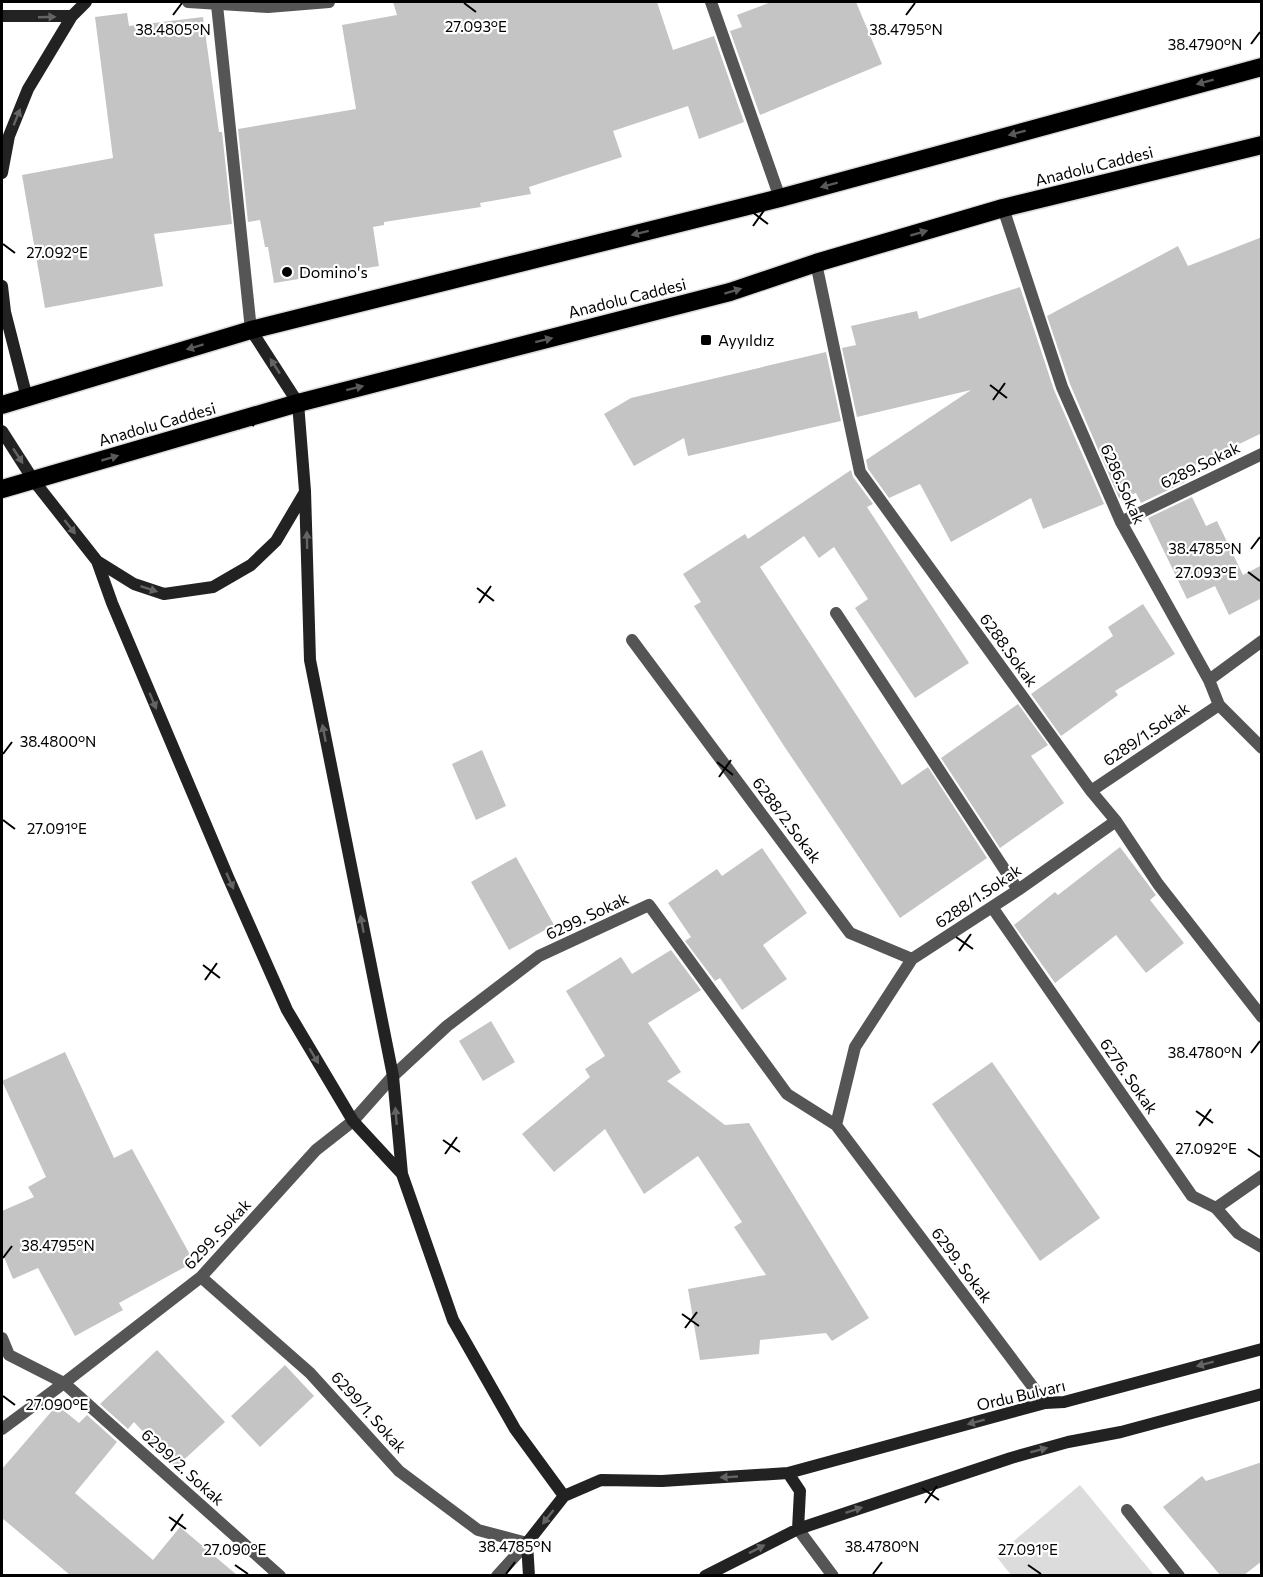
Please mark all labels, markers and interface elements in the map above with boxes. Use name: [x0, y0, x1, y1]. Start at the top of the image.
one-way arrow: [37, 12, 56, 21]
text: 27.093°E: [445, 17, 507, 35]
text: 38.4805°N: [135, 20, 211, 38]
text: 38.4795°N: [869, 20, 943, 38]
text: 38.4790°N: [1168, 35, 1242, 53]
one-way arrow: [1196, 78, 1214, 87]
one-way arrow: [13, 108, 22, 126]
one-way arrow: [1008, 129, 1026, 139]
street label: Anadolu Caddesi: [1033, 142, 1155, 189]
one-way arrow: [820, 181, 838, 190]
one-way arrow: [910, 228, 928, 237]
one-way arrow: [631, 229, 649, 239]
text: 27.092°E: [26, 243, 88, 261]
place label: Domino's: [299, 262, 368, 281]
marker: Domino's: [280, 265, 294, 279]
street label: Anadolu Caddesi: [566, 274, 688, 321]
one-way arrow: [724, 286, 742, 295]
place label: Ayyıldız: [718, 330, 775, 349]
marker: Ayyıldız: [699, 333, 713, 347]
one-way arrow: [535, 334, 553, 344]
one-way arrow: [186, 343, 204, 352]
one-way arrow: [269, 359, 281, 375]
one-way arrow: [346, 383, 364, 393]
street label: Anadolu Caddesi: [96, 398, 218, 449]
street label: 6289.Sokak: [1157, 437, 1243, 492]
street label: 6286.Sokak: [1097, 441, 1150, 527]
one-way arrow: [12, 448, 23, 464]
one-way arrow: [101, 453, 119, 462]
one-way arrow: [63, 519, 75, 534]
one-way arrow: [302, 530, 311, 549]
text: 38.4785°N: [1168, 539, 1242, 557]
text: 27.093°E: [1175, 563, 1237, 581]
one-way arrow: [140, 584, 158, 594]
street label: 6288.Sokak: [976, 609, 1043, 690]
one-way arrow: [149, 692, 158, 710]
street label: 6289/1.Sokak: [1099, 698, 1193, 769]
one-way arrow: [319, 723, 328, 742]
text: 38.4800°N: [20, 732, 96, 750]
street label: 6288/2.Sokak: [749, 773, 826, 866]
text: 27.091°E: [27, 819, 87, 837]
street label: 6288/1.Sokak: [931, 860, 1025, 931]
one-way arrow: [225, 872, 234, 889]
street label: 6299. Sokak: [542, 888, 631, 943]
one-way arrow: [357, 915, 367, 934]
street label: 6276. Sokak: [1096, 1034, 1163, 1117]
text: 38.4780°N: [1168, 1043, 1242, 1061]
one-way arrow: [309, 1048, 320, 1064]
one-way arrow: [392, 1107, 401, 1126]
text: 27.092°E: [1175, 1139, 1237, 1157]
street label: 6299. Sokak: [179, 1194, 254, 1273]
street label: 6299. Sokak: [928, 1223, 997, 1306]
text: 38.4795°N: [21, 1236, 95, 1254]
one-way arrow: [1196, 1360, 1214, 1369]
street label: 6299/1. Sokak: [328, 1367, 411, 1457]
street label: Ordu Bulvarı: [975, 1375, 1067, 1414]
text: 27.090°E: [25, 1395, 89, 1413]
one-way arrow: [967, 1418, 985, 1427]
street label: 6299/2. Sokak: [138, 1424, 229, 1509]
one-way arrow: [1030, 1445, 1048, 1455]
one-way arrow: [720, 1472, 739, 1481]
one-way arrow: [845, 1505, 863, 1514]
one-way arrow: [541, 1509, 554, 1525]
text: 38.4785°N: [478, 1537, 552, 1555]
text: 38.4780°N: [845, 1537, 919, 1555]
text: 27.090°E: [203, 1540, 267, 1558]
text: 27.091°E: [998, 1540, 1058, 1558]
one-way arrow: [748, 1545, 765, 1554]

